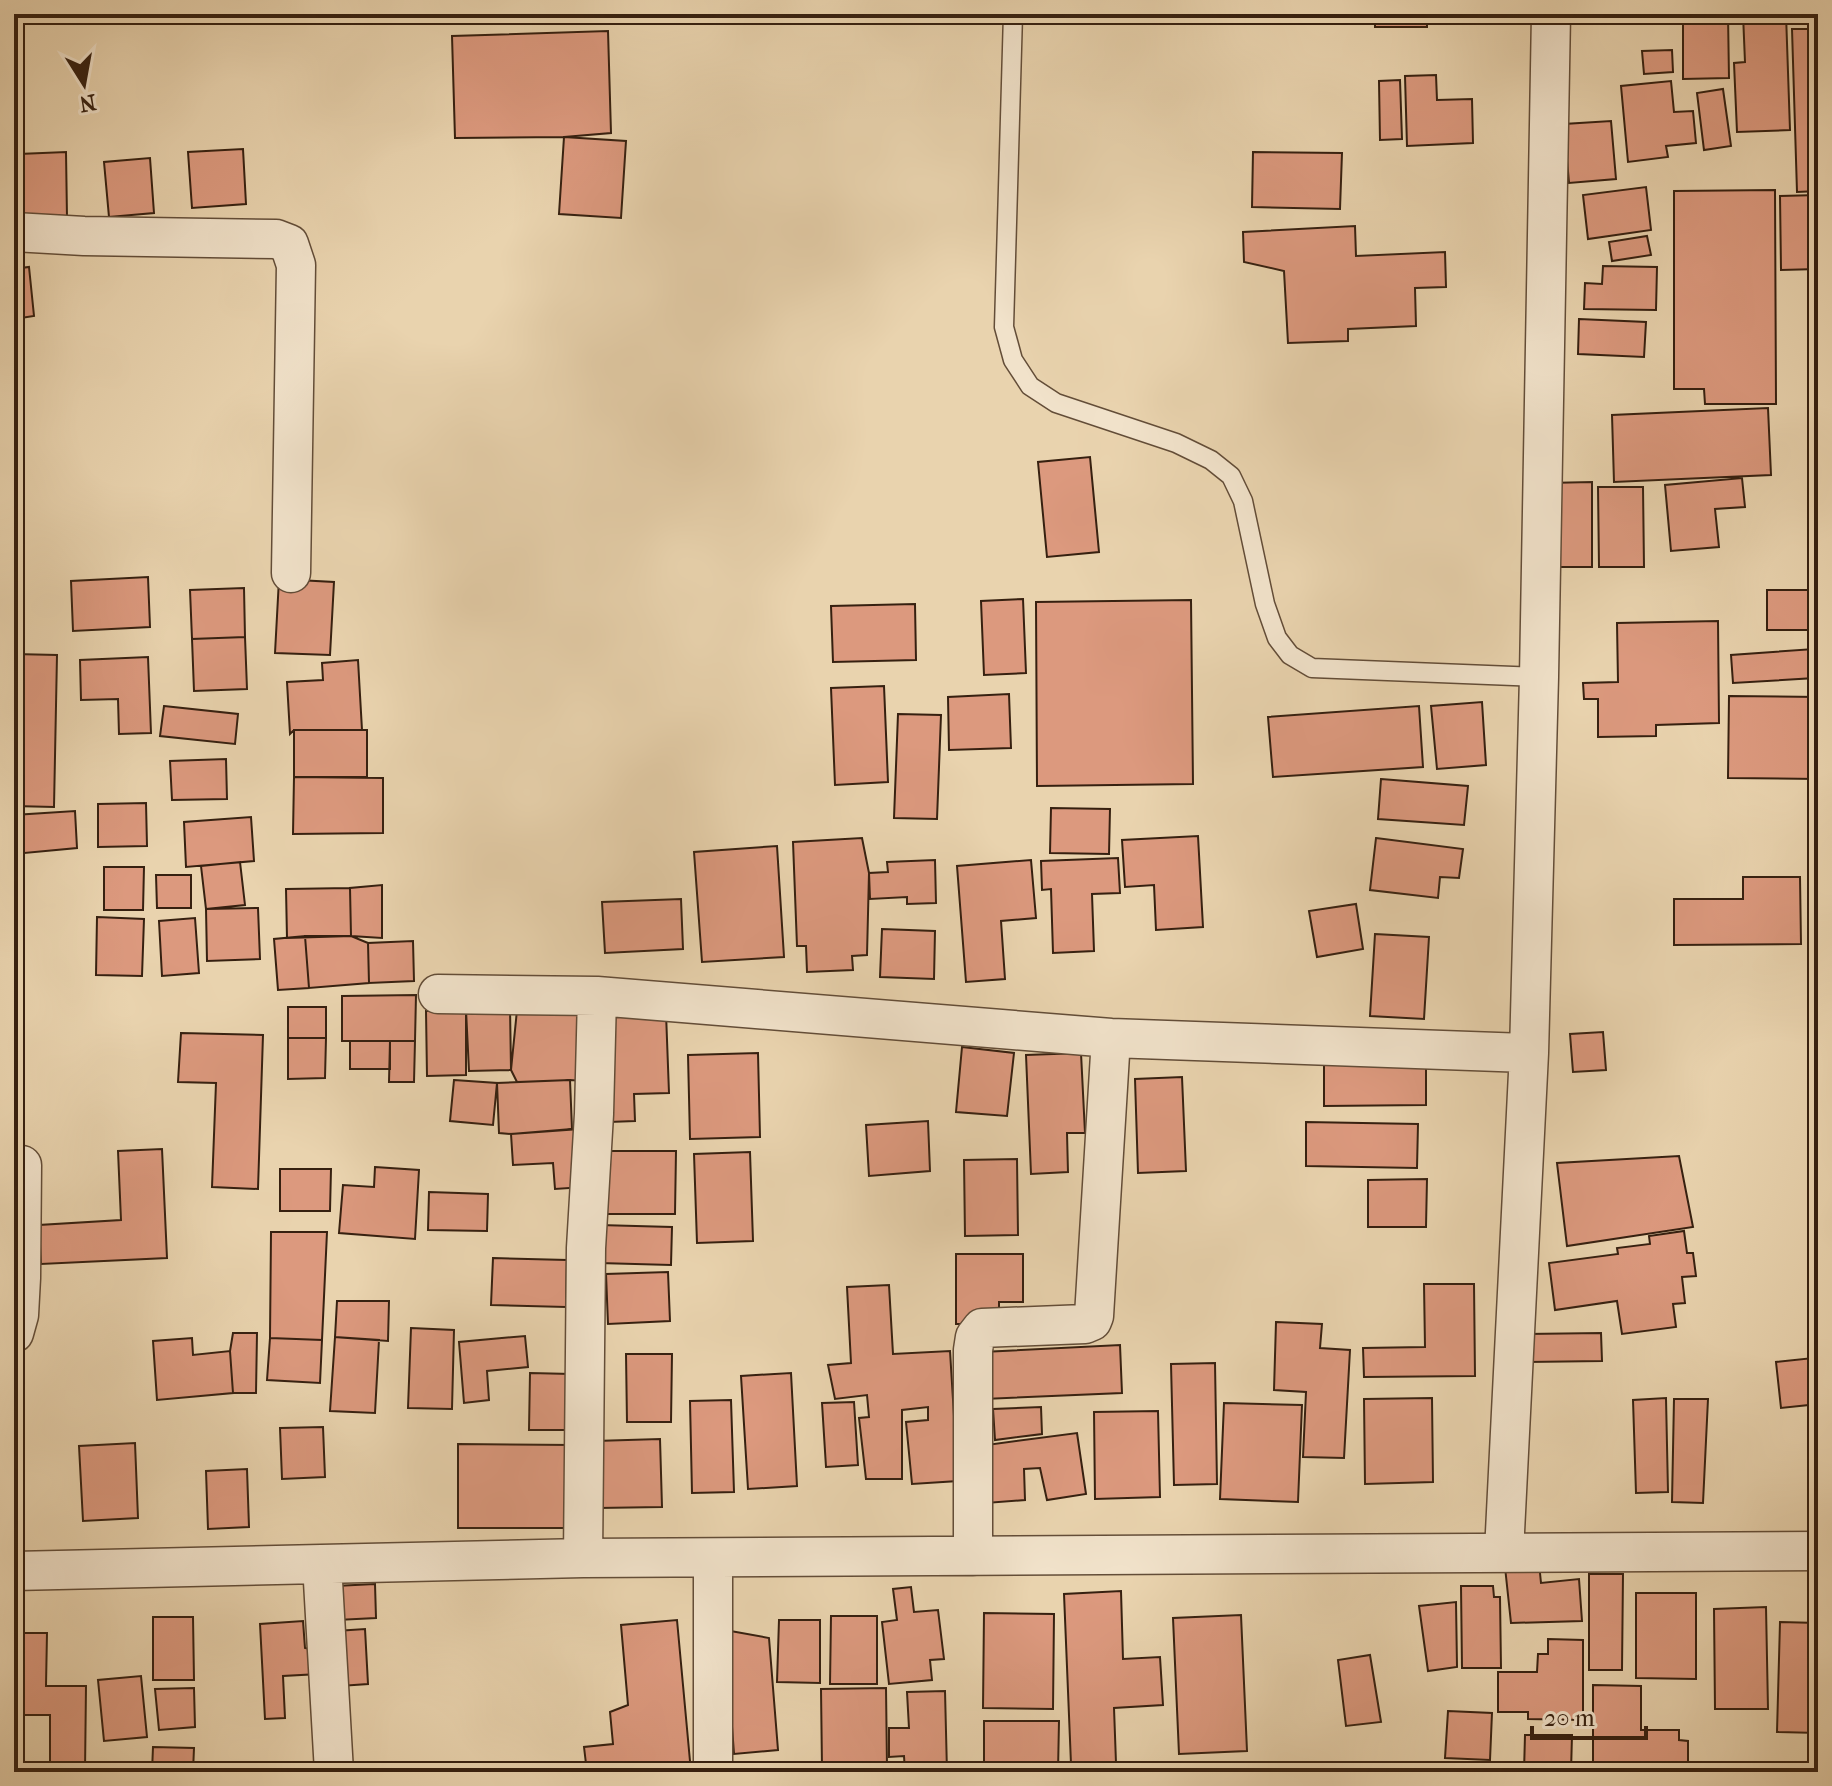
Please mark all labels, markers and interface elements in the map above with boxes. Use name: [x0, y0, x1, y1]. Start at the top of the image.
north arrow: [44, 44, 124, 124]
text: N: [77, 88, 98, 117]
scale bar: [1532, 1690, 1646, 1740]
text: 20 m: [1544, 1704, 1595, 1732]

